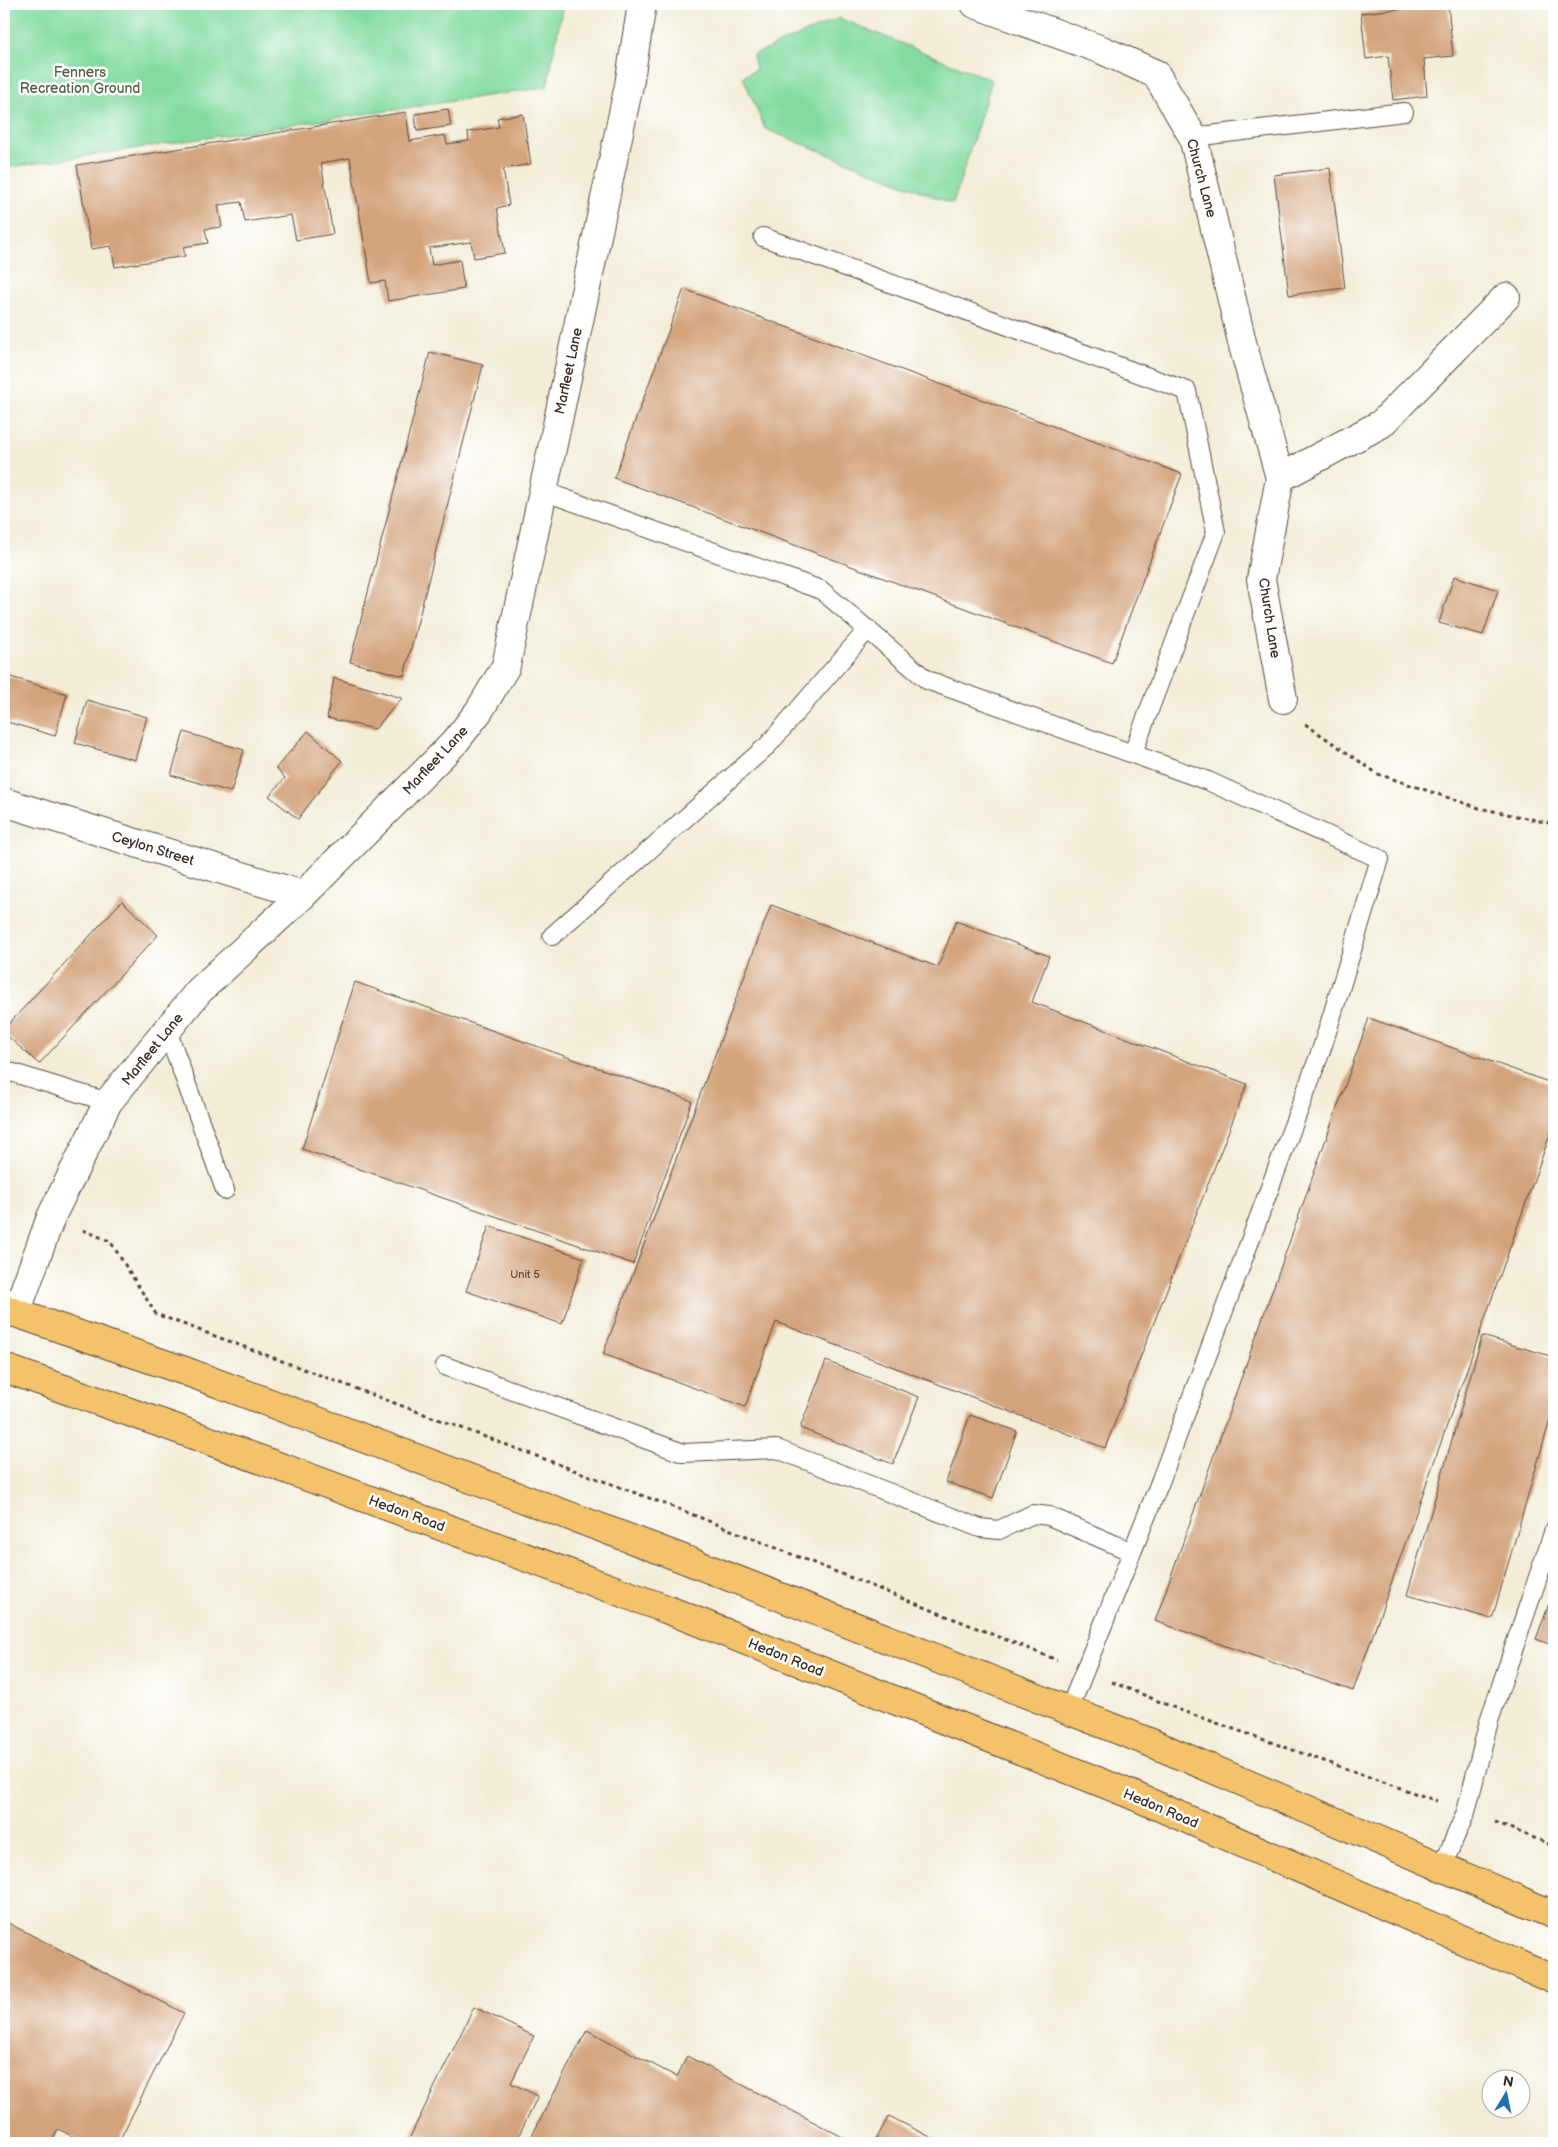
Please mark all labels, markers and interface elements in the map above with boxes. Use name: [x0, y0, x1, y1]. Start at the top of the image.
park label: Fenners Recreation Ground: [20, 64, 140, 97]
street label: Church Lane: [1183, 137, 1220, 219]
street label: Marfleet Lane: [551, 326, 586, 416]
street label: Church Lane: [1255, 577, 1284, 659]
street label: Marfleet Lane: [399, 722, 472, 798]
street label: Ceylon Street: [110, 828, 197, 869]
street label: Marfleet Lane: [118, 1010, 187, 1089]
house number: Unit 5: [510, 1268, 540, 1281]
street label: Hedon Road: [366, 1492, 447, 1535]
street label: Hedon Road: [746, 1635, 826, 1680]
street label: Hedon Road: [1121, 1785, 1201, 1832]
north arrow: [1480, 2070, 1530, 2120]
text: N: [1502, 2072, 1515, 2091]

